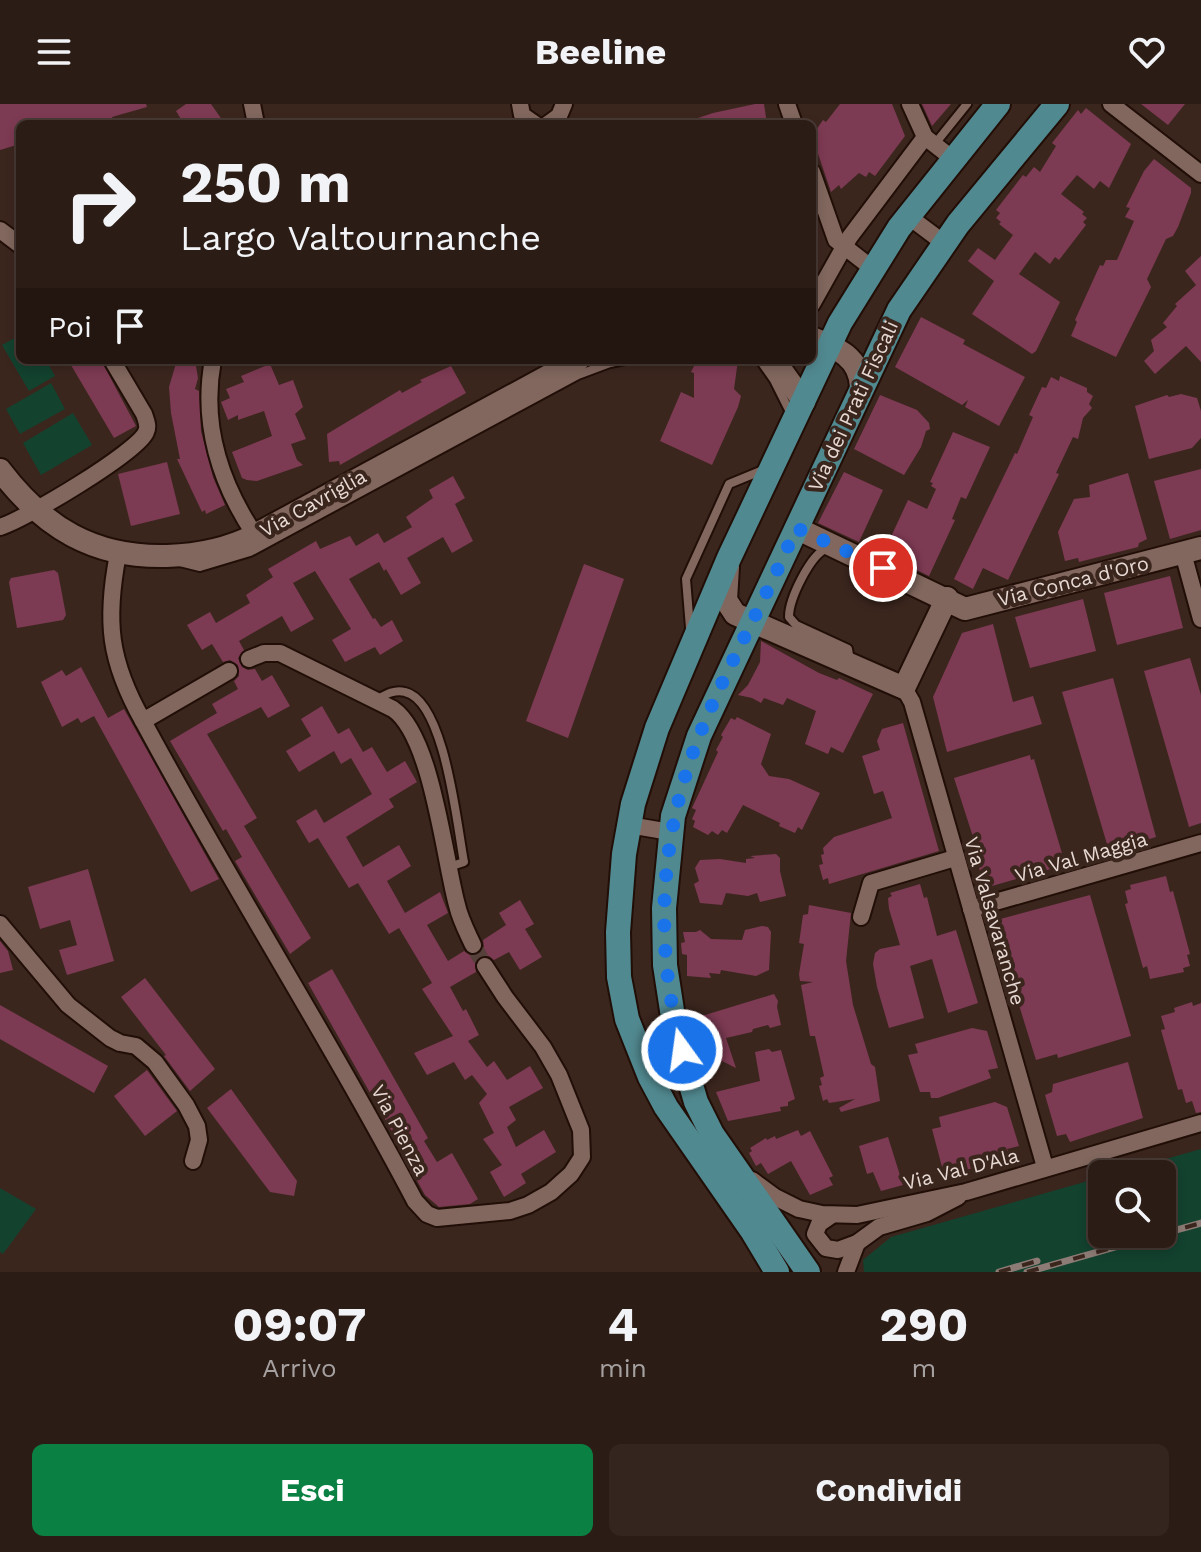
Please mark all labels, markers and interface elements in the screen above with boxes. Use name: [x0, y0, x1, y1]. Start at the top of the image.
icon: menu: [32, 30, 76, 74]
icon: heart: [1125, 30, 1169, 74]
text: Beeline: [535, 31, 666, 73]
text: 250 m: [180, 150, 351, 216]
icon: right: [48, 152, 152, 256]
text: Largo Valtournanche: [180, 217, 541, 259]
icon: arrive: [108, 304, 152, 348]
text: Poi: [48, 309, 92, 344]
street label: Via dei Prati Fiscali: [803, 317, 903, 495]
street label: Via Cavriglia: [256, 464, 370, 542]
pin: [849, 534, 917, 602]
icon: arrive: [861, 546, 905, 590]
street label: Via Conca d'Oro: [995, 551, 1151, 611]
street label: Via Val Maggia: [1012, 827, 1150, 887]
street label: Via Valsavaranche: [959, 834, 1031, 1008]
position arrow: [640, 1008, 724, 1092]
street label: Via Pienza: [366, 1080, 434, 1180]
street label: Via Val D'Ala: [901, 1143, 1021, 1195]
map controls: [1088, 1160, 1176, 1248]
button: search: [1088, 1160, 1176, 1248]
text: 09:07: [233, 1296, 366, 1353]
text: 4: [607, 1296, 638, 1353]
text: 290: [879, 1296, 968, 1353]
text: Arrivo: [262, 1353, 337, 1383]
text: min: [599, 1353, 647, 1383]
text: m: [911, 1353, 936, 1383]
button: Esci: [32, 1444, 593, 1536]
button: Condividi: [609, 1444, 1169, 1536]

